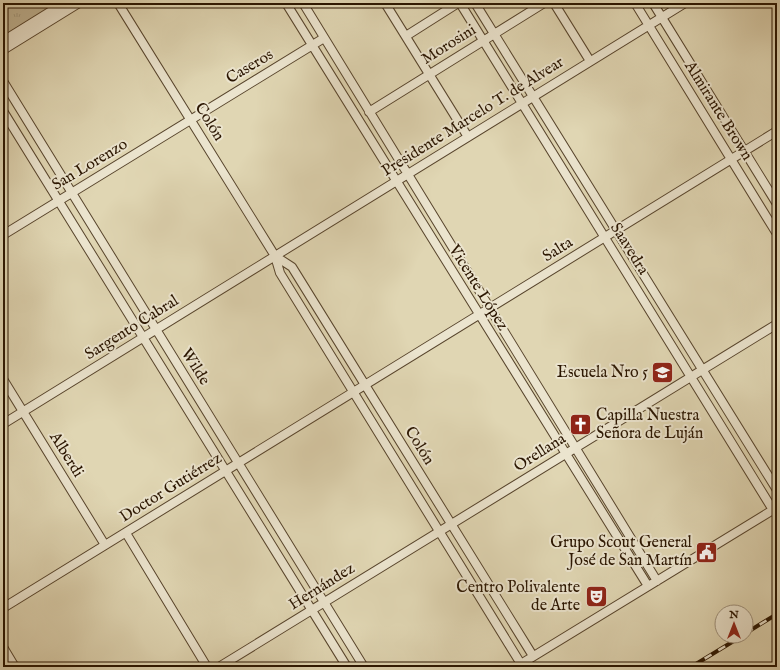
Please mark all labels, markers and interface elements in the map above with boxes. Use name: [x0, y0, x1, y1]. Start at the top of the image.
street label: Morosini: [418, 20, 480, 70]
street label: Caseros: [223, 45, 278, 89]
street label: Presidente Marcelo T. de Alvear: [378, 53, 568, 181]
street label: Almirante Brown: [679, 57, 757, 165]
street label: Colón: [190, 99, 229, 145]
street label: San Lorenzo: [48, 134, 132, 195]
street label: Saavedra: [605, 219, 653, 279]
street label: Salta: [539, 233, 577, 267]
street label: Vicente López: [443, 241, 512, 335]
street label: Sargento Cabral: [81, 291, 183, 365]
street label: Wilde: [176, 345, 214, 389]
school or university icon: Escuela Nro 5: [650, 360, 676, 386]
place label: Escuela Nro 5: [557, 363, 648, 383]
place label: Capilla Nuestra Señora de Luján: [596, 406, 704, 444]
church icon: Capilla Nuestra Señora de Luján: [568, 412, 594, 438]
street label: Colón: [400, 423, 439, 469]
street label: Alberdi: [44, 428, 88, 481]
street label: Orellana: [510, 429, 570, 477]
street label: Doctor Gutiérrez: [116, 449, 226, 527]
place label: Grupo Scout General José de San Martín: [550, 533, 693, 571]
public building icon: Grupo Scout General José de San Martín: [694, 539, 720, 565]
street label: Hernández: [285, 559, 359, 615]
place label: Centro Polivalente de Arte: [456, 578, 580, 616]
theatre icon: Centro Polivalente de Arte: [583, 584, 609, 610]
north arrow: [714, 604, 754, 644]
text: N: [728, 608, 739, 622]

